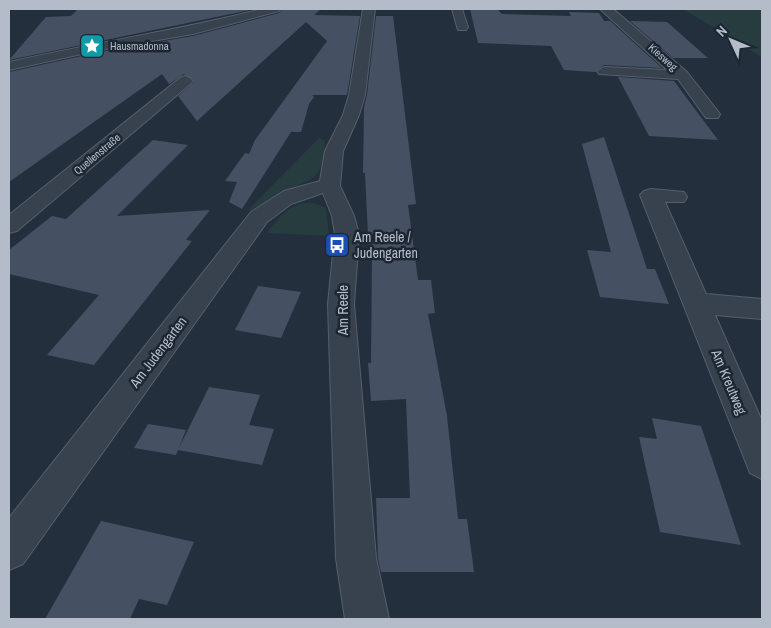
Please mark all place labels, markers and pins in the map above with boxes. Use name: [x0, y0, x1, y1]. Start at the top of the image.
place icon: Hausmadonna: [79, 33, 105, 59]
place label: Hausmadonna: [110, 39, 169, 53]
place label: Am Reele / Judengarten: [353, 228, 418, 262]
bus stop icon: Am Reele / Judengarten: [324, 232, 350, 258]

